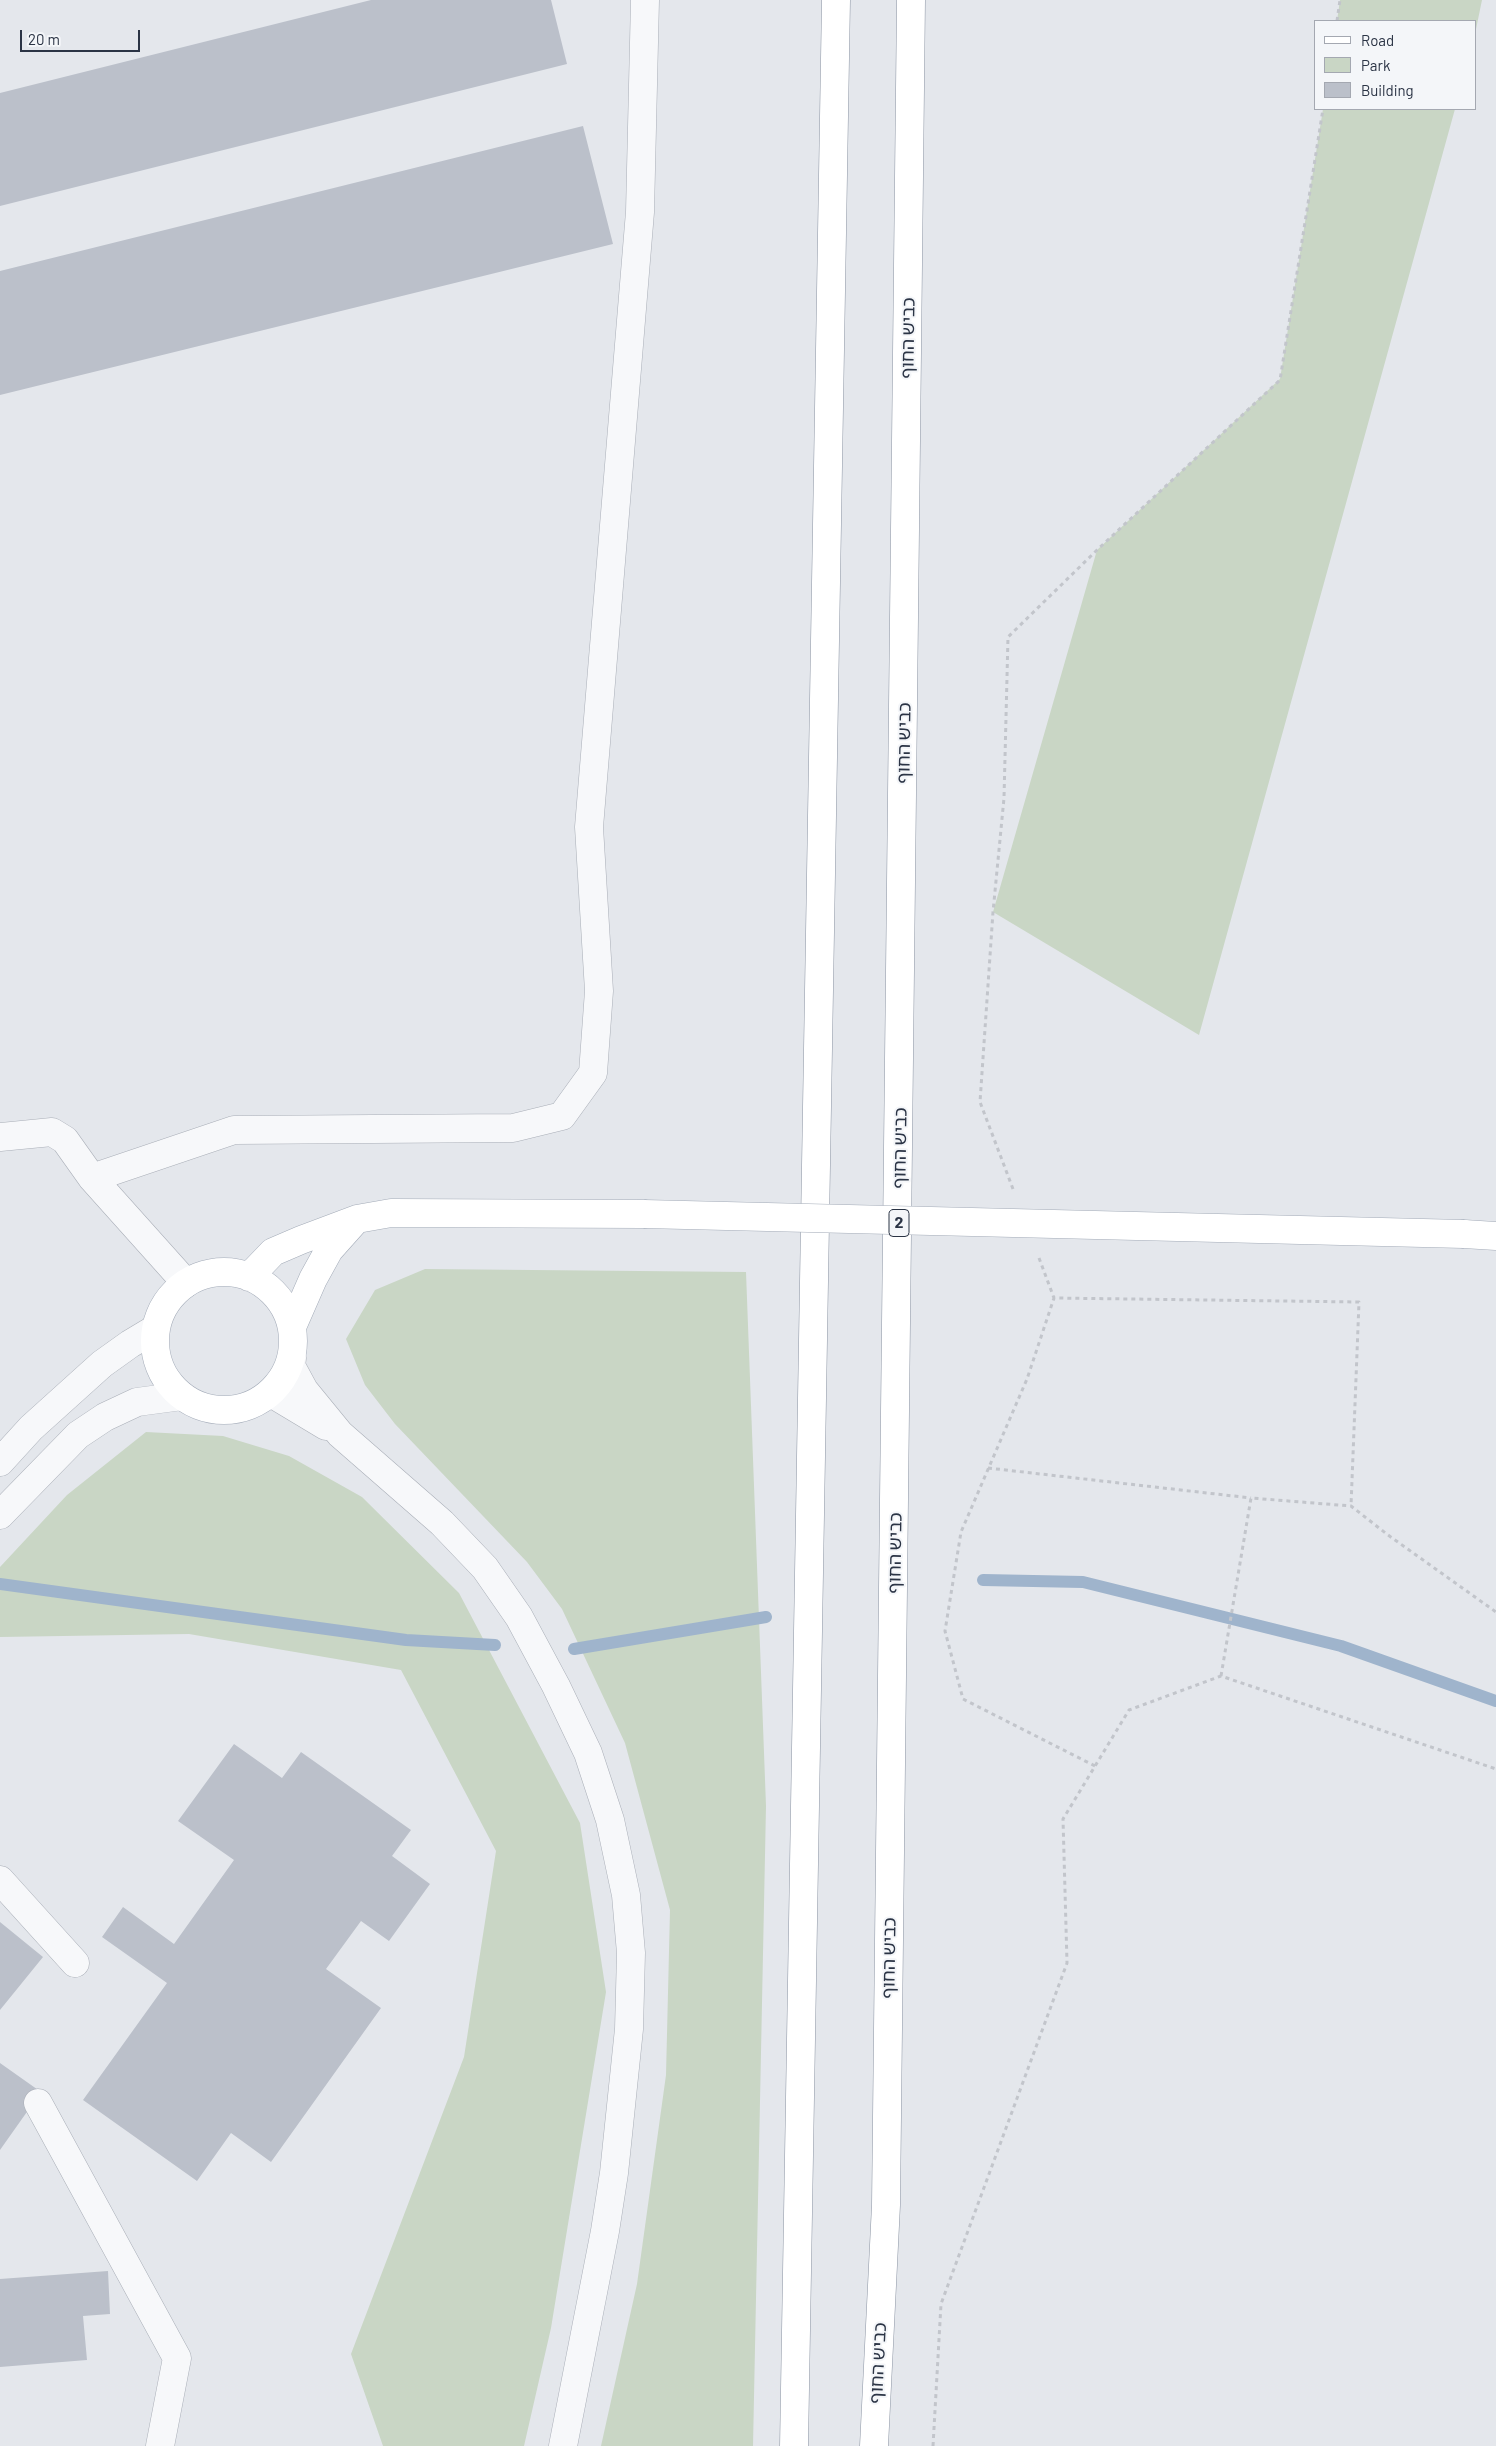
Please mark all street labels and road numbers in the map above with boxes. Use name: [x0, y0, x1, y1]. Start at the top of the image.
street label: כביש החוף: [896, 297, 920, 379]
street label: כביש החוף: [892, 702, 916, 784]
street label: כביש החוף: [888, 1107, 912, 1189]
road number: 2: [889, 1210, 909, 1236]
street label: כביש החוף: [883, 1512, 907, 1594]
street label: כביש החוף: [877, 1917, 901, 1999]
street label: כביש החוף: [865, 2322, 891, 2404]

